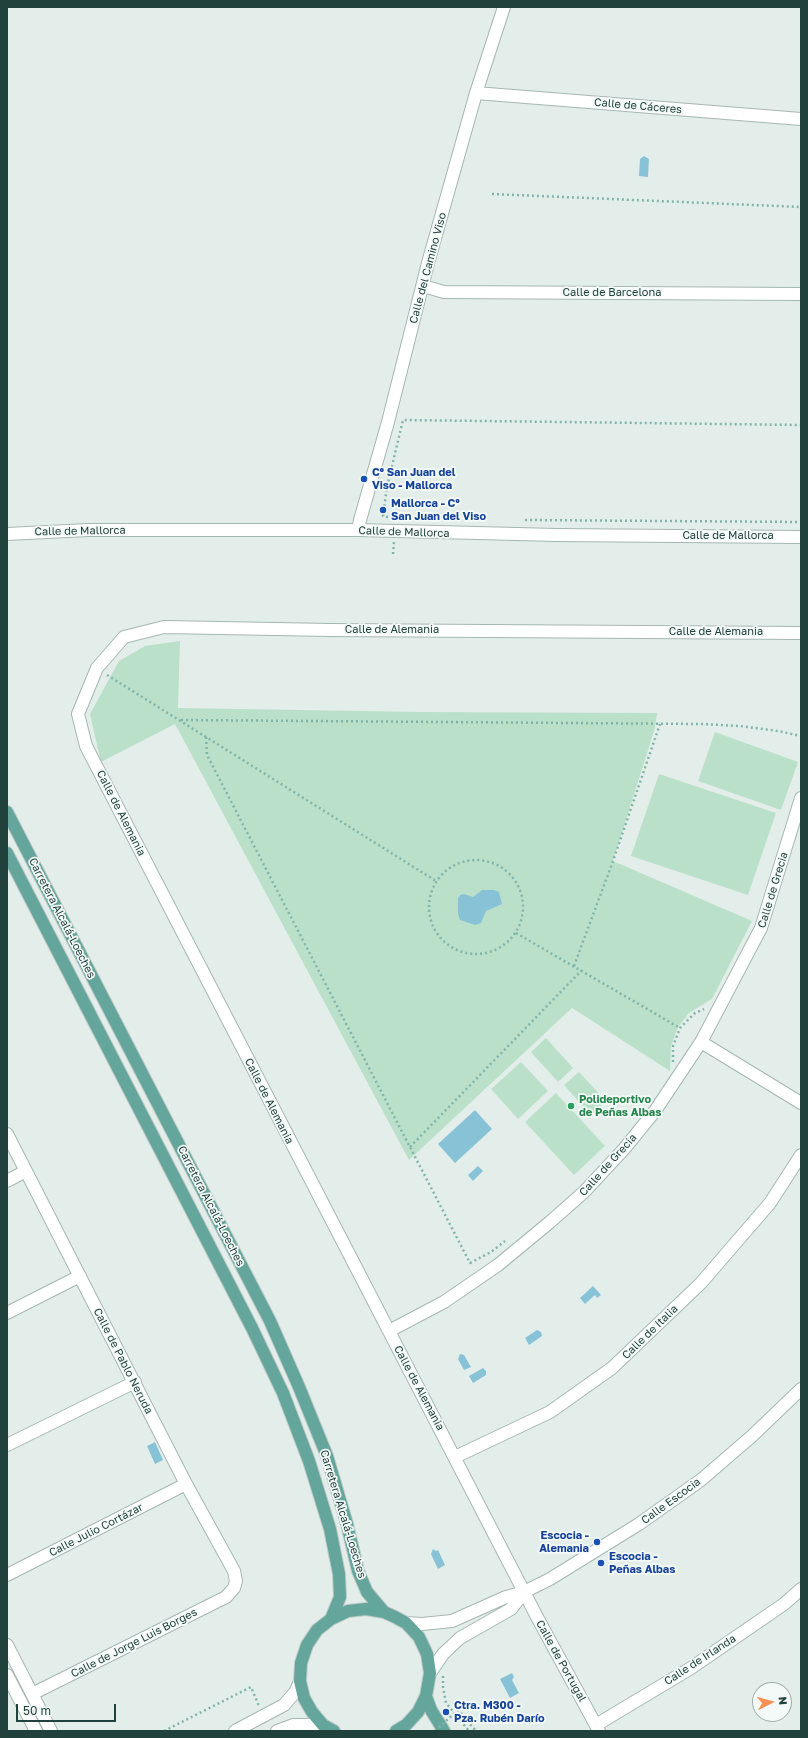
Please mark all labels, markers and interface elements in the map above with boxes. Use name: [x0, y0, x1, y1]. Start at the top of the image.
street label: Calle de Cáceres: [594, 96, 682, 116]
street label: Calle del Camino Viso: [407, 211, 449, 325]
street label: Calle de Barcelona: [563, 286, 661, 300]
place label: Cº San Juan del Viso - Mallorca: [372, 466, 455, 492]
marker: Cº San Juan del Viso - Mallorca: [359, 474, 369, 484]
place label: Mallorca - Cº San Juan del Viso: [391, 497, 486, 523]
marker: Mallorca - Cº San Juan del Viso: [378, 505, 388, 515]
street label: Calle de Mallorca: [34, 524, 126, 538]
street label: Calle de Mallorca: [358, 524, 450, 540]
street label: Calle de Mallorca: [682, 529, 774, 543]
street label: Calle de Alemania: [345, 623, 439, 637]
street label: Calle de Alemania: [669, 625, 763, 639]
street label: Calle de Alemania: [94, 768, 148, 858]
street label: Calle de Grecia: [755, 850, 791, 930]
street label: Carretera Alcalá-Loeches: [26, 856, 98, 980]
street label: Calle de Alemania: [242, 1056, 296, 1146]
place label: Polideportivo de Peñas Albas: [579, 1093, 661, 1119]
marker: Polideportivo de Peñas Albas: [566, 1101, 576, 1111]
street label: Calle de Grecia: [577, 1131, 639, 1199]
street label: Carretera Alcalá-Loeches: [175, 1144, 247, 1268]
street label: Calle de Italia: [619, 1302, 681, 1362]
street label: Calle de Pablo Neruda: [91, 1306, 155, 1416]
street label: Calle de Alemania: [391, 1343, 447, 1433]
street label: Carretera Alcalá-Loeches: [317, 1448, 369, 1580]
street label: Calle Escocia: [639, 1475, 703, 1527]
street label: Calle Julio Cortázar: [47, 1501, 145, 1559]
place label: Escocia - Alemania: [539, 1529, 589, 1555]
marker: Escocia - Alemania: [592, 1537, 602, 1547]
place label: Escocia - Peñas Albas: [609, 1550, 675, 1576]
marker: Escocia - Peñas Albas: [596, 1558, 606, 1568]
street label: Calle de Jorge Luis Borges: [69, 1605, 199, 1681]
street label: Calle de Portugal: [533, 1618, 589, 1704]
street label: Calle de Irlanda: [662, 1632, 738, 1688]
north arrow: [752, 1682, 792, 1722]
scale bar: [18, 1696, 118, 1722]
text: N: [777, 1696, 790, 1706]
place label: Ctra. M300 - Pza. Rubén Darío: [454, 1699, 545, 1725]
text: 50 m: [23, 1703, 51, 1718]
marker: Ctra. M300 - Pza. Rubén Darío: [441, 1707, 451, 1717]

